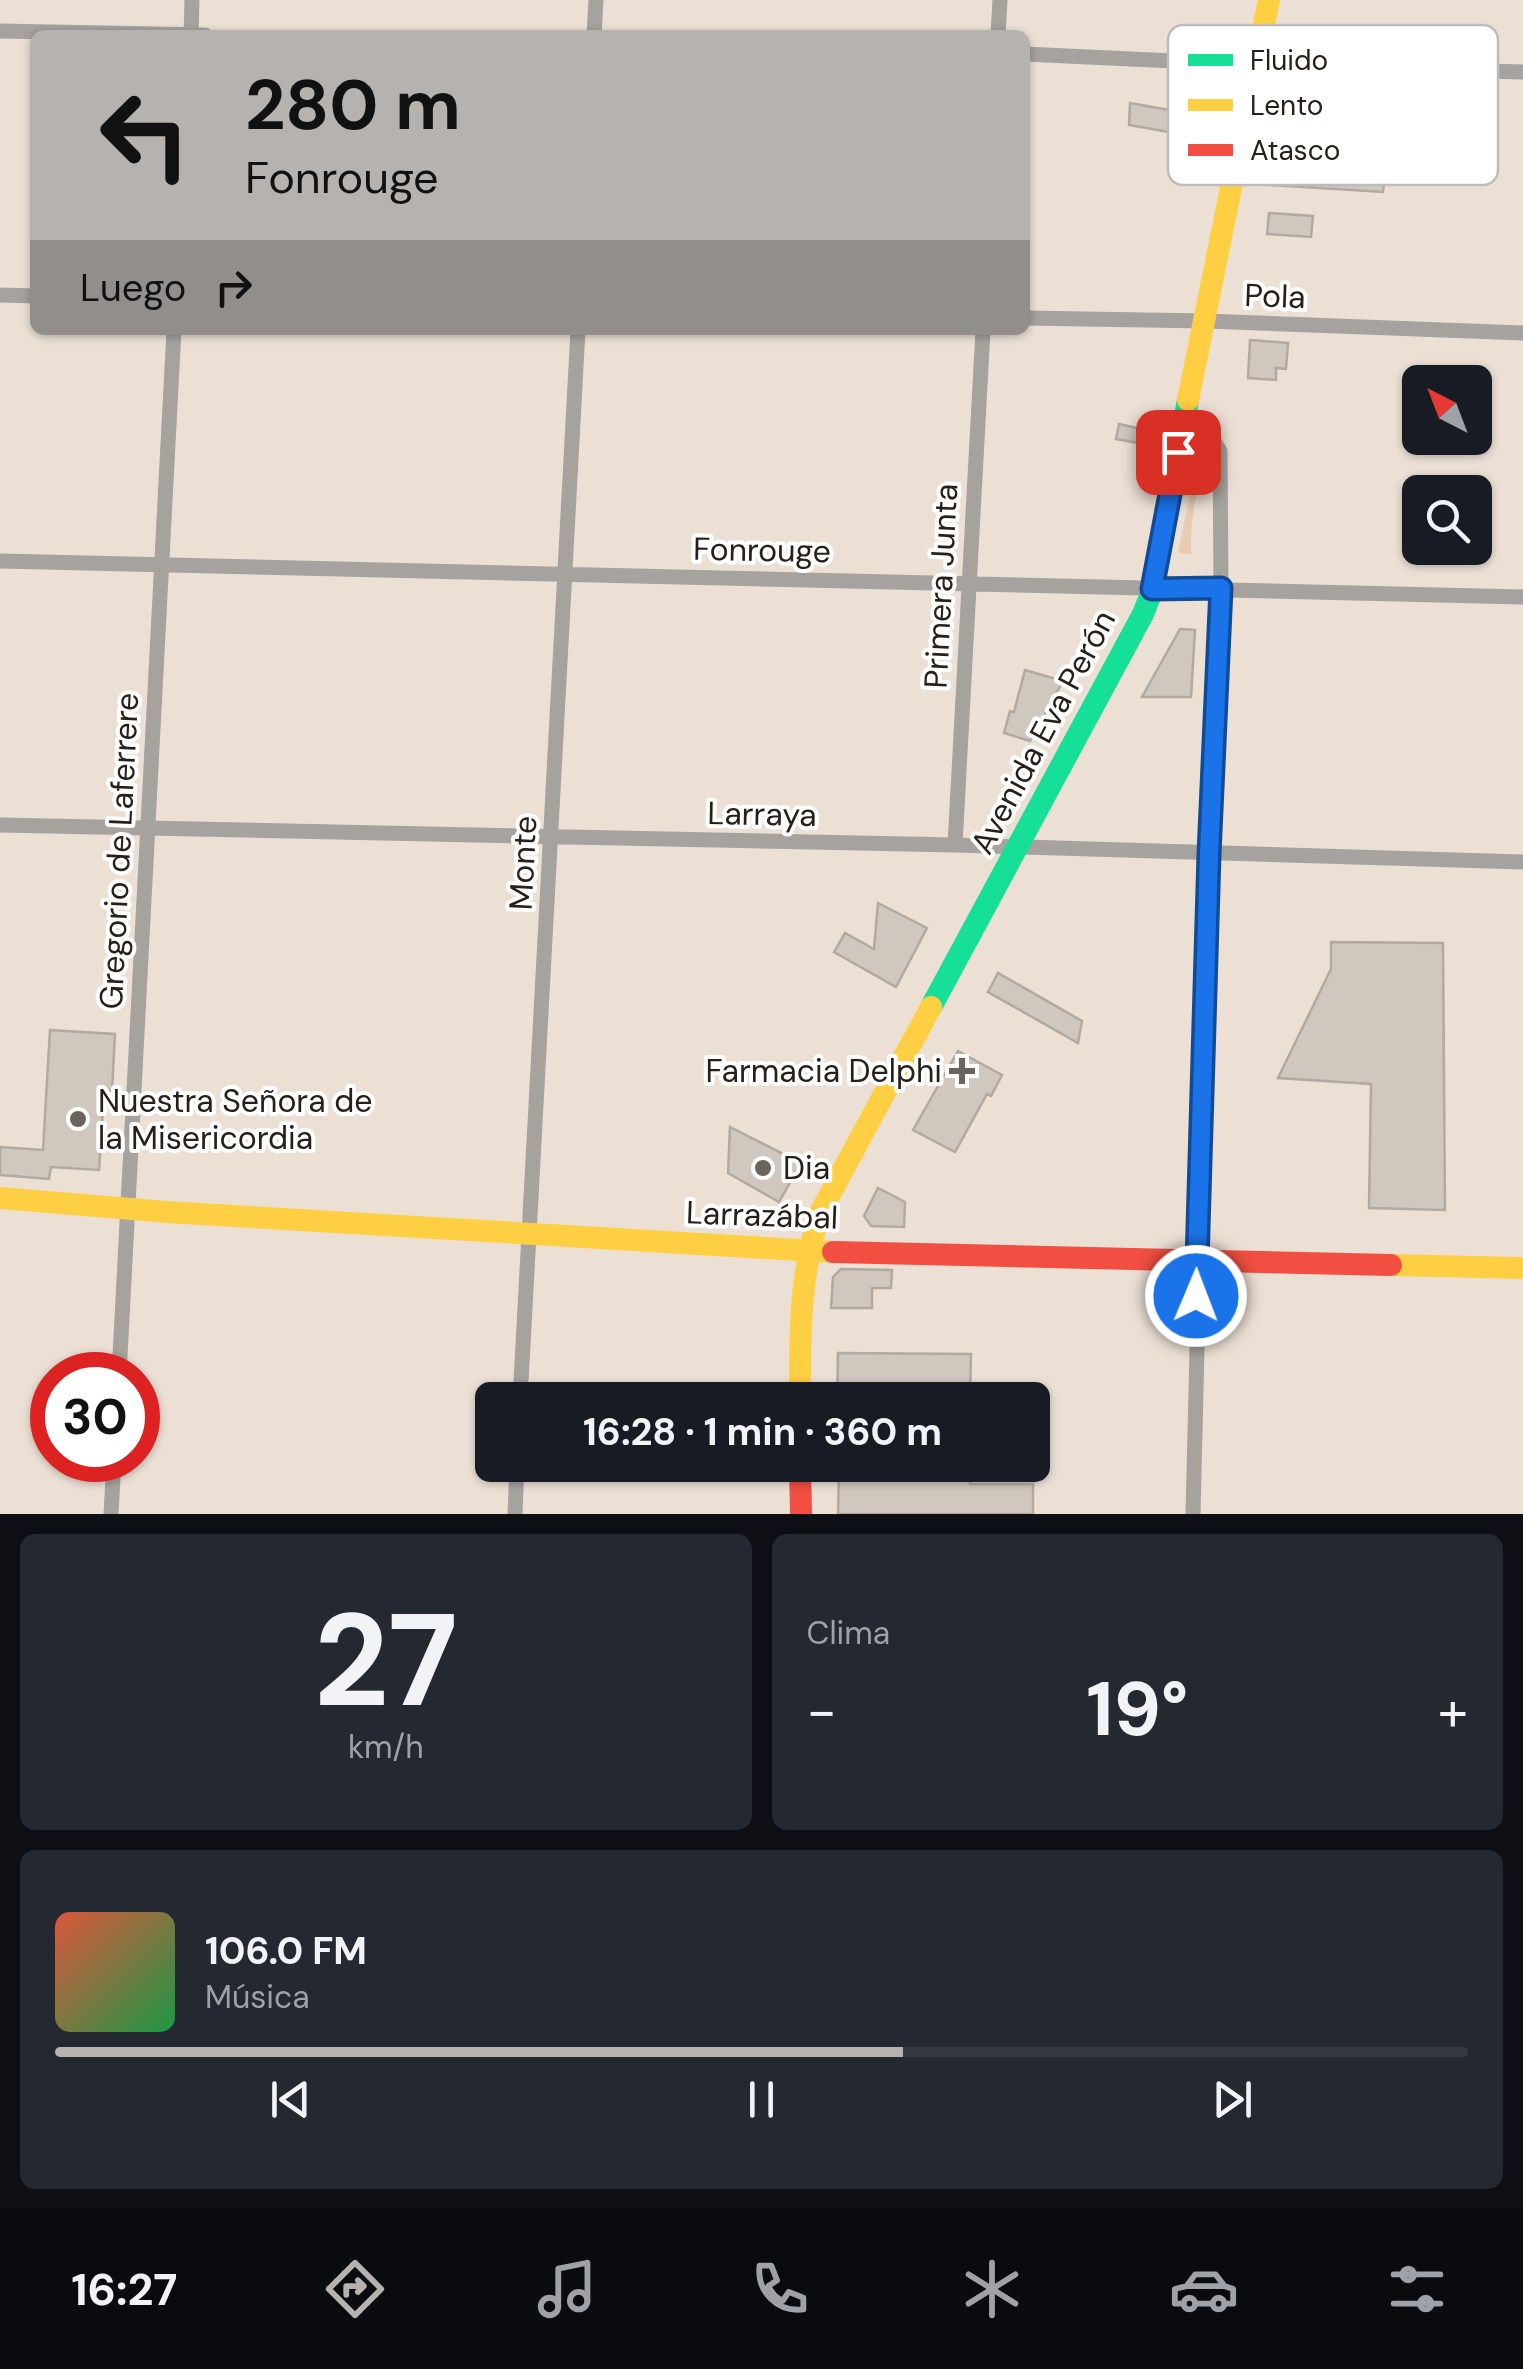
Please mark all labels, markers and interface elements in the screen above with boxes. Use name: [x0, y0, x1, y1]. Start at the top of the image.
legend: [1168, 25, 1498, 185]
text: Fluido: [1250, 42, 1328, 79]
text: 280 m: [245, 60, 461, 151]
icon: left: [80, 70, 210, 200]
text: Lento: [1250, 87, 1323, 124]
text: Atasco: [1250, 132, 1340, 169]
text: Fonrouge: [245, 148, 439, 207]
icon: right: [206, 260, 261, 315]
text: Luego: [80, 263, 186, 313]
street label: Pola: [1244, 274, 1306, 318]
north arrow: [1402, 365, 1492, 455]
map controls: [1402, 365, 1492, 565]
pin: [1136, 410, 1221, 495]
icon: arrive: [1151, 425, 1206, 480]
button: search: [1402, 475, 1492, 565]
street label: Primera Junta: [915, 482, 967, 690]
street label: Fonrouge: [693, 528, 831, 572]
street label: Avenida Eva Perón: [961, 603, 1125, 861]
street label: Gregorio de Laferrere: [90, 692, 148, 1010]
street label: Larraya: [707, 792, 817, 836]
street label: Monte: [500, 815, 546, 911]
place label: Farmacia Delphi: [705, 1050, 942, 1092]
marker: Farmacia Delphi: [951, 1060, 973, 1082]
place label: Nuestra Señora de la Misericordia: [98, 1080, 372, 1159]
marker: Nuestra Señora de la Misericordia: [67, 1108, 89, 1130]
place label: Dia: [783, 1147, 830, 1189]
marker: Dia: [752, 1157, 774, 1179]
street label: Larrazábal: [685, 1191, 839, 1239]
position arrow: [1144, 1244, 1248, 1348]
speed limit sign: 30: [30, 1352, 160, 1482]
text: 16:28 · 1 min · 360 m: [583, 1407, 942, 1457]
text: 27: [314, 1576, 458, 1745]
text: Clima: [807, 1612, 890, 1654]
text: 19°: [1086, 1661, 1188, 1758]
text: −: [807, 1675, 837, 1747]
text: +: [1438, 1675, 1468, 1747]
text: km/h: [348, 1726, 424, 1768]
text: 106.0 FM: [205, 1926, 367, 1976]
text: Música: [205, 1976, 310, 2018]
icon: previous: [263, 2072, 318, 2127]
icon: pause: [734, 2072, 789, 2127]
icon: next: [1205, 2072, 1260, 2127]
icon: directions: [320, 2254, 390, 2324]
icon: music: [532, 2254, 602, 2324]
icon: phone: [745, 2254, 815, 2324]
icon: climate: [957, 2254, 1027, 2324]
icon: car: [1169, 2254, 1239, 2324]
icon: filters: [1382, 2254, 1452, 2324]
text: 16:27: [71, 2260, 177, 2319]

